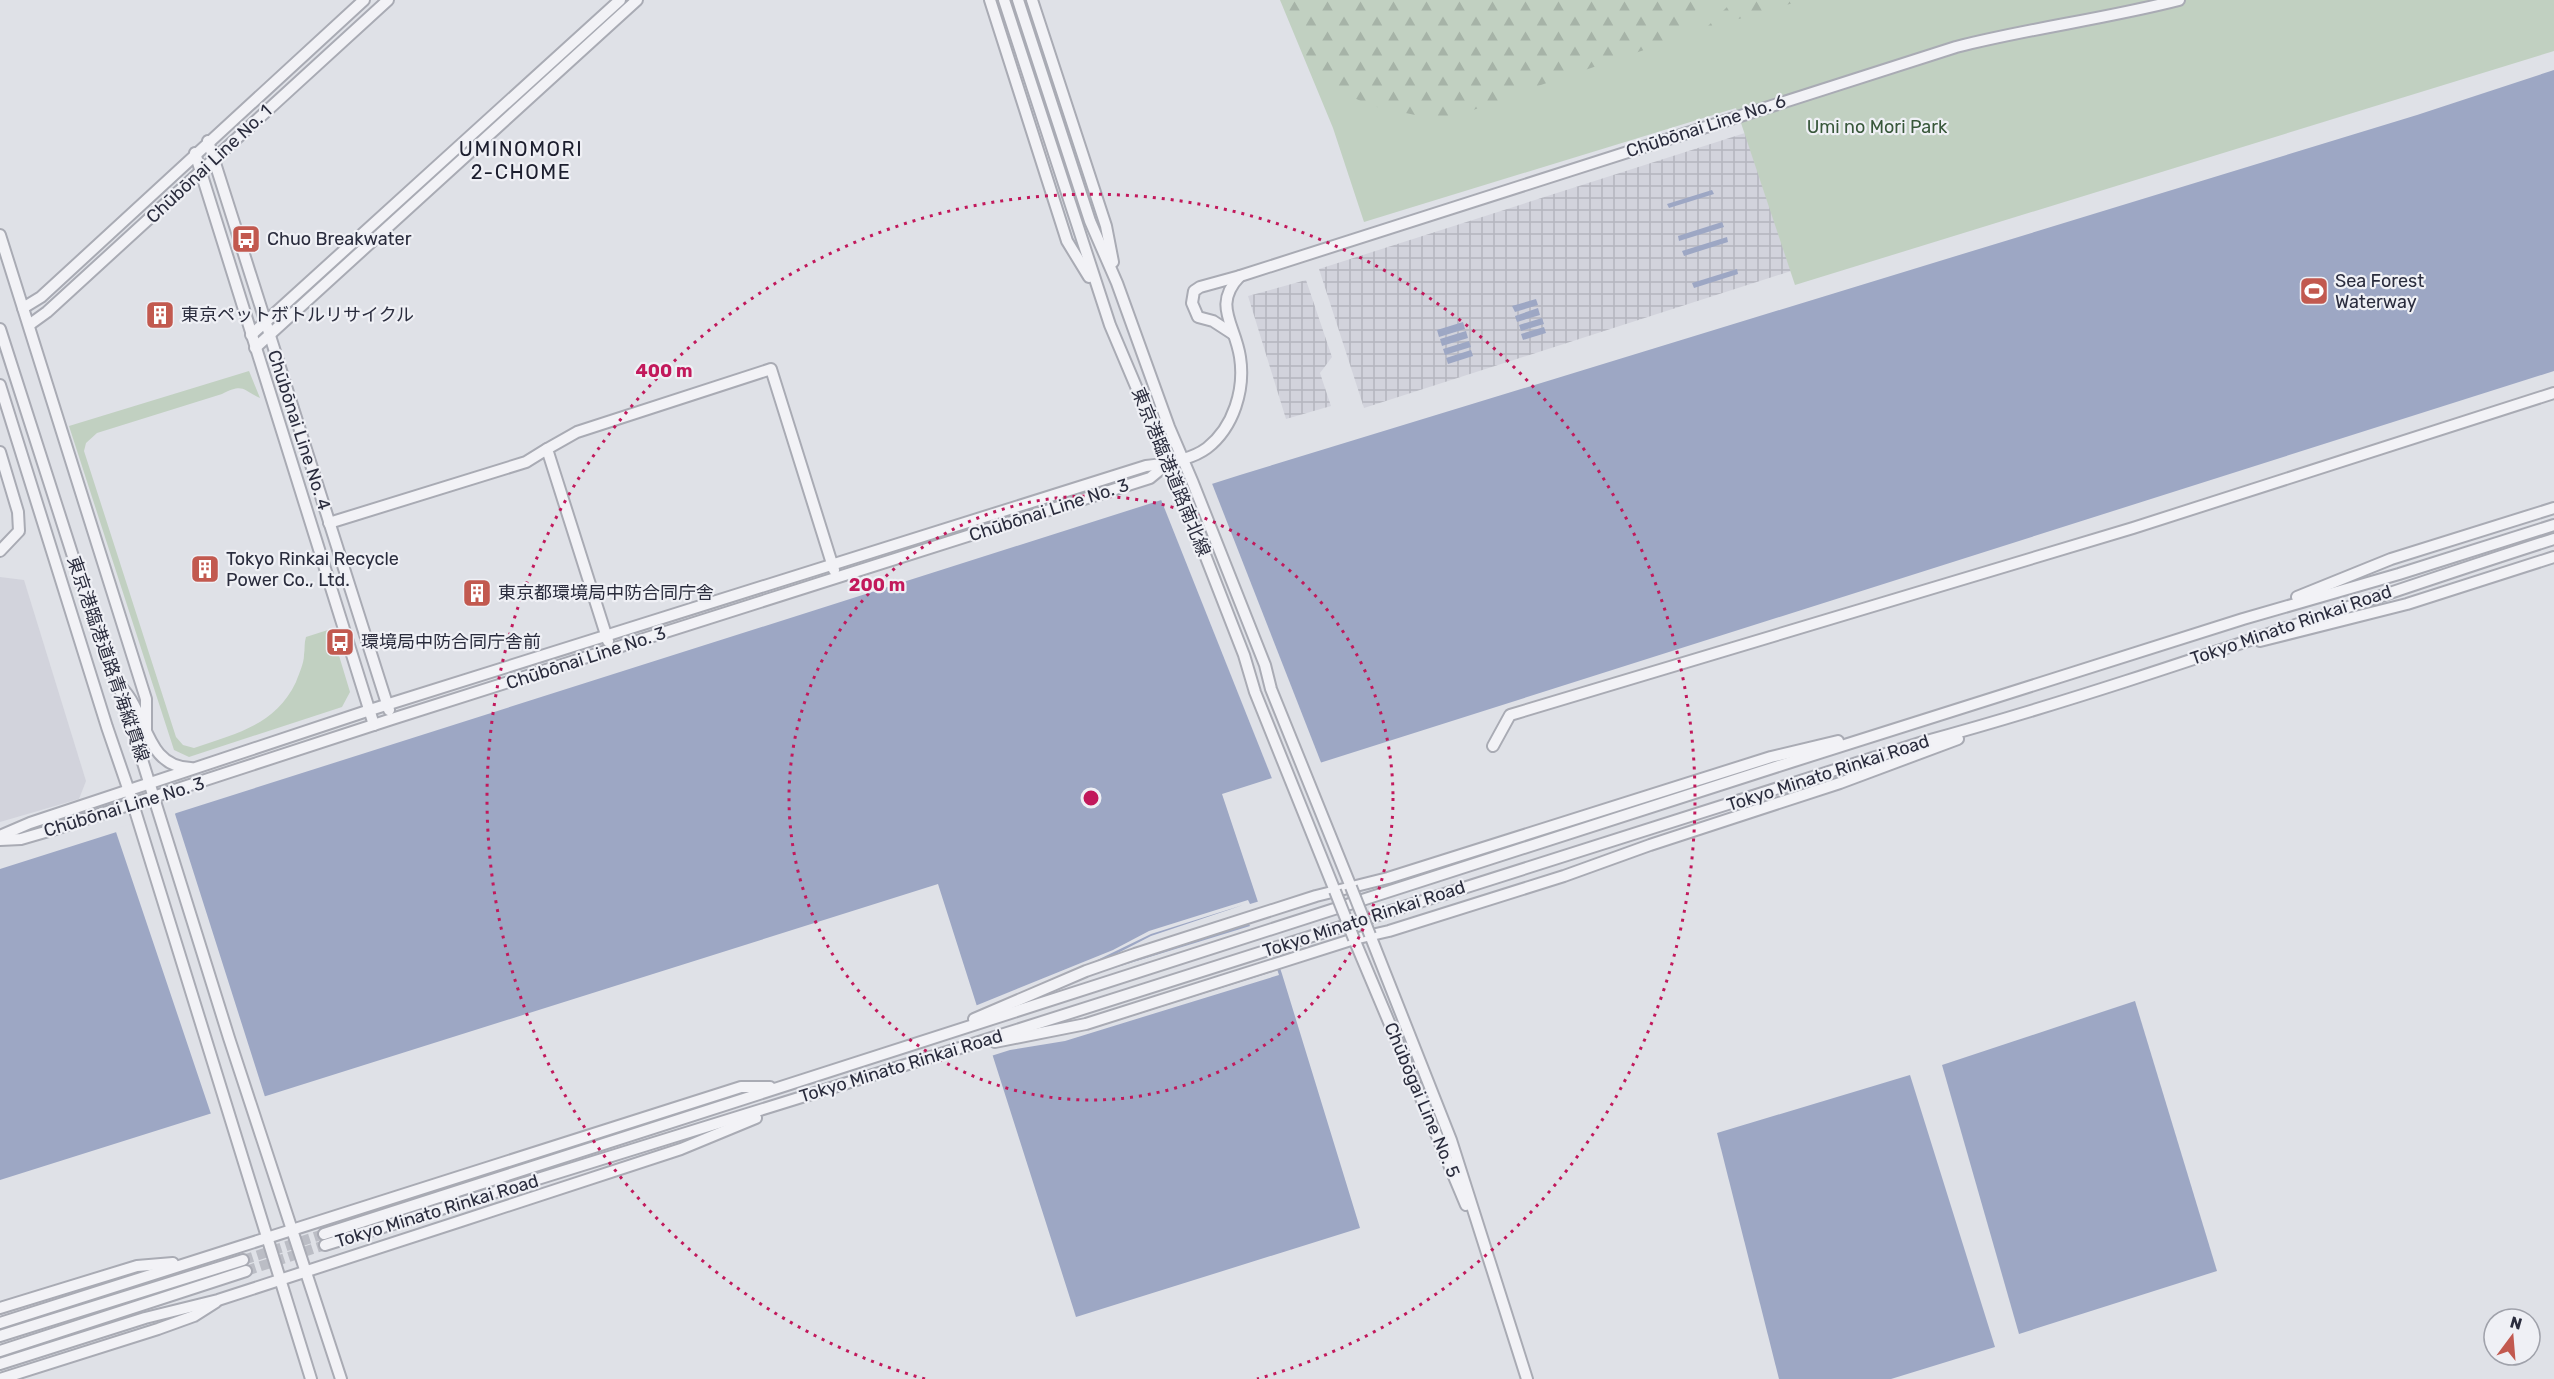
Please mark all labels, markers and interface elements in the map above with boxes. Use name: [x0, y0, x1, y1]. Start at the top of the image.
street label: Chūbōnai Line No. 6: [1623, 90, 1789, 162]
street label: Chūbōnai Line No. 1: [142, 100, 276, 228]
park label: Umi no Mori Park: [1807, 116, 1948, 138]
district label: UMINOMORI 2-CHOME: [459, 137, 583, 184]
bus stop icon: Chuo Breakwater: [230, 223, 262, 255]
place label: Chuo Breakwater: [267, 228, 412, 250]
place label: Sea Forest Waterway: [2335, 270, 2424, 313]
sports icon: Sea Forest Waterway: [2298, 275, 2330, 307]
building icon: 東京ペットボトルリサイクル: [144, 299, 176, 331]
place label: 東京ペットボトルリサイクル: [181, 304, 414, 326]
street label: Chūbōnai Line No. 4: [263, 347, 335, 513]
text: 400 m: [635, 360, 693, 382]
street label: 東京港臨港道路南北線: [1127, 384, 1215, 560]
street label: Chūbōnai Line No. 3: [966, 474, 1132, 546]
place label: Tokyo Rinkai Recycle Power Co., Ltd.: [226, 548, 399, 591]
street label: 東京港臨港道路青海縦貫線: [62, 553, 154, 765]
building icon: Tokyo Rinkai Recycle Power Co., Ltd.: [189, 553, 221, 585]
text: 200 m: [849, 574, 905, 596]
building icon: 東京都環境局中防合同庁舎: [461, 577, 493, 609]
street label: Tokyo Minato Rinkai Road: [2187, 580, 2395, 670]
place label: 東京都環境局中防合同庁舎: [498, 582, 714, 604]
street label: Chūbōnai Line No. 3: [503, 622, 669, 694]
bus stop icon: 環境局中防合同庁舎前: [324, 626, 356, 658]
place label: 環境局中防合同庁舎前: [361, 631, 541, 653]
street label: Tokyo Minato Rinkai Road: [1724, 730, 1932, 816]
street label: Chūbōnai Line No. 3: [41, 772, 207, 842]
centre of rings: [1081, 788, 1101, 808]
street label: Tokyo Minato Rinkai Road: [1260, 876, 1468, 962]
street label: Chūbōgai Line No. 5: [1379, 1019, 1465, 1181]
street label: Tokyo Minato Rinkai Road: [797, 1025, 1005, 1107]
street label: Tokyo Minato Rinkai Road: [333, 1170, 541, 1252]
north arrow: [2482, 1307, 2542, 1367]
text: N: [2508, 1312, 2524, 1334]

